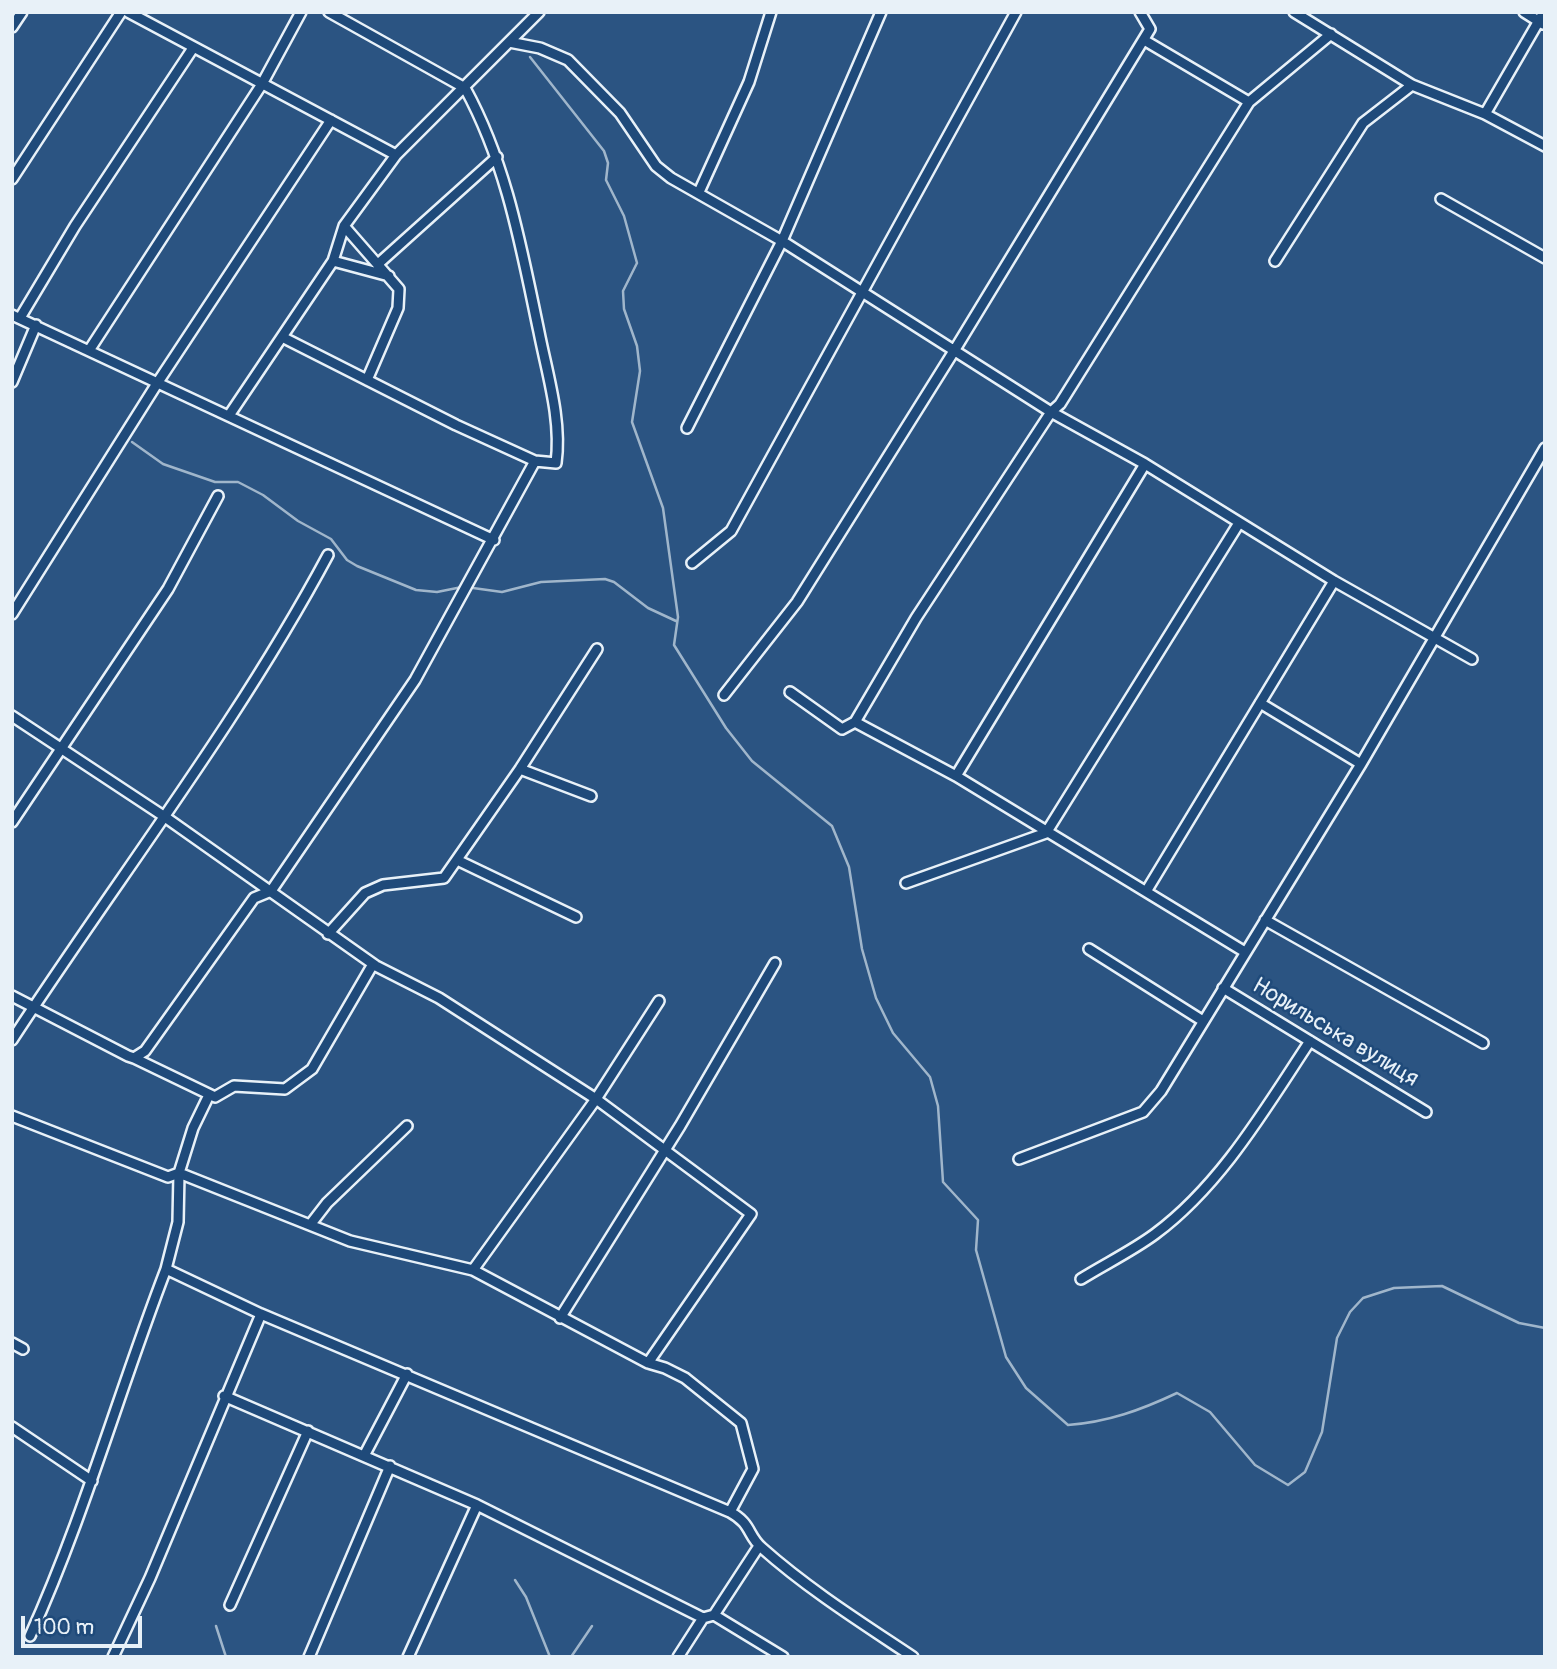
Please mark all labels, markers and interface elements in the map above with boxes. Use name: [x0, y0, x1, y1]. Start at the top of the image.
street label: Норильська вулиця: [1247, 972, 1423, 1094]
scale bar: [24, 1602, 145, 1646]
text: 100 m: [34, 1614, 94, 1641]

